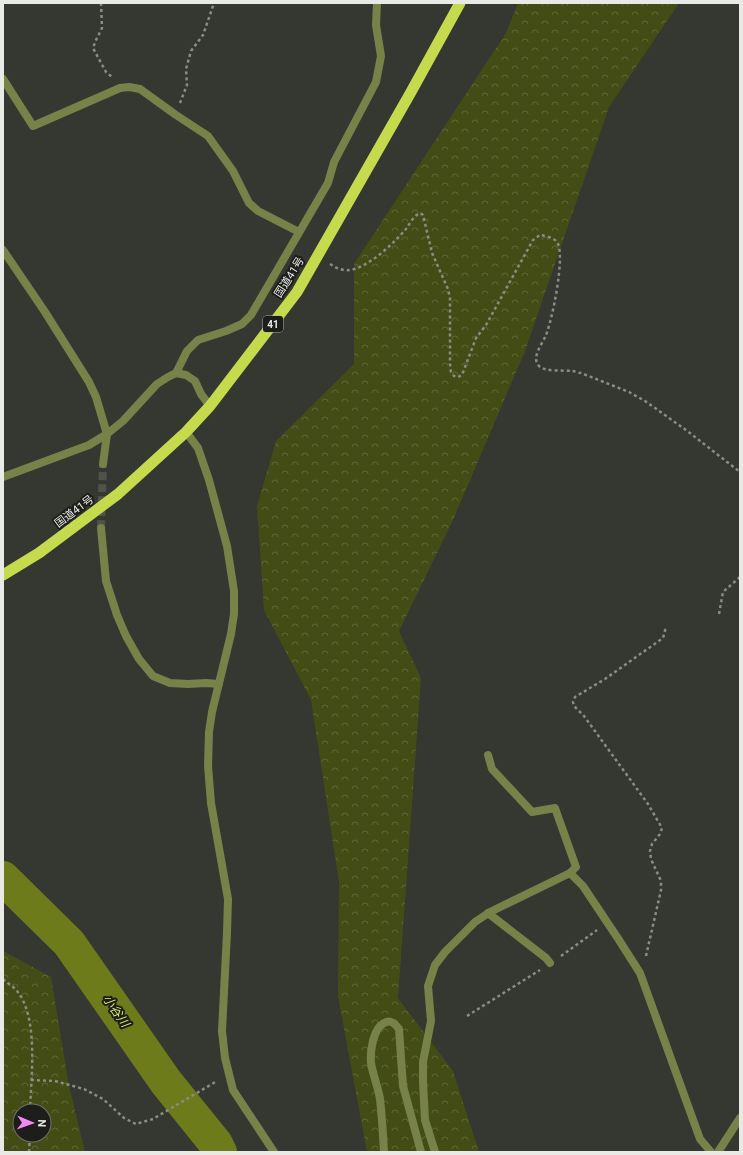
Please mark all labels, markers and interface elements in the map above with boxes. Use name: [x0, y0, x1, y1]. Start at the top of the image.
street label: 国道41号: [272, 255, 307, 300]
road number: 41: [263, 316, 283, 332]
street label: 国道41号: [52, 493, 96, 530]
water label: 小谷川: [100, 992, 133, 1031]
north arrow: [12, 1103, 52, 1143]
text: N: [35, 1119, 48, 1128]

